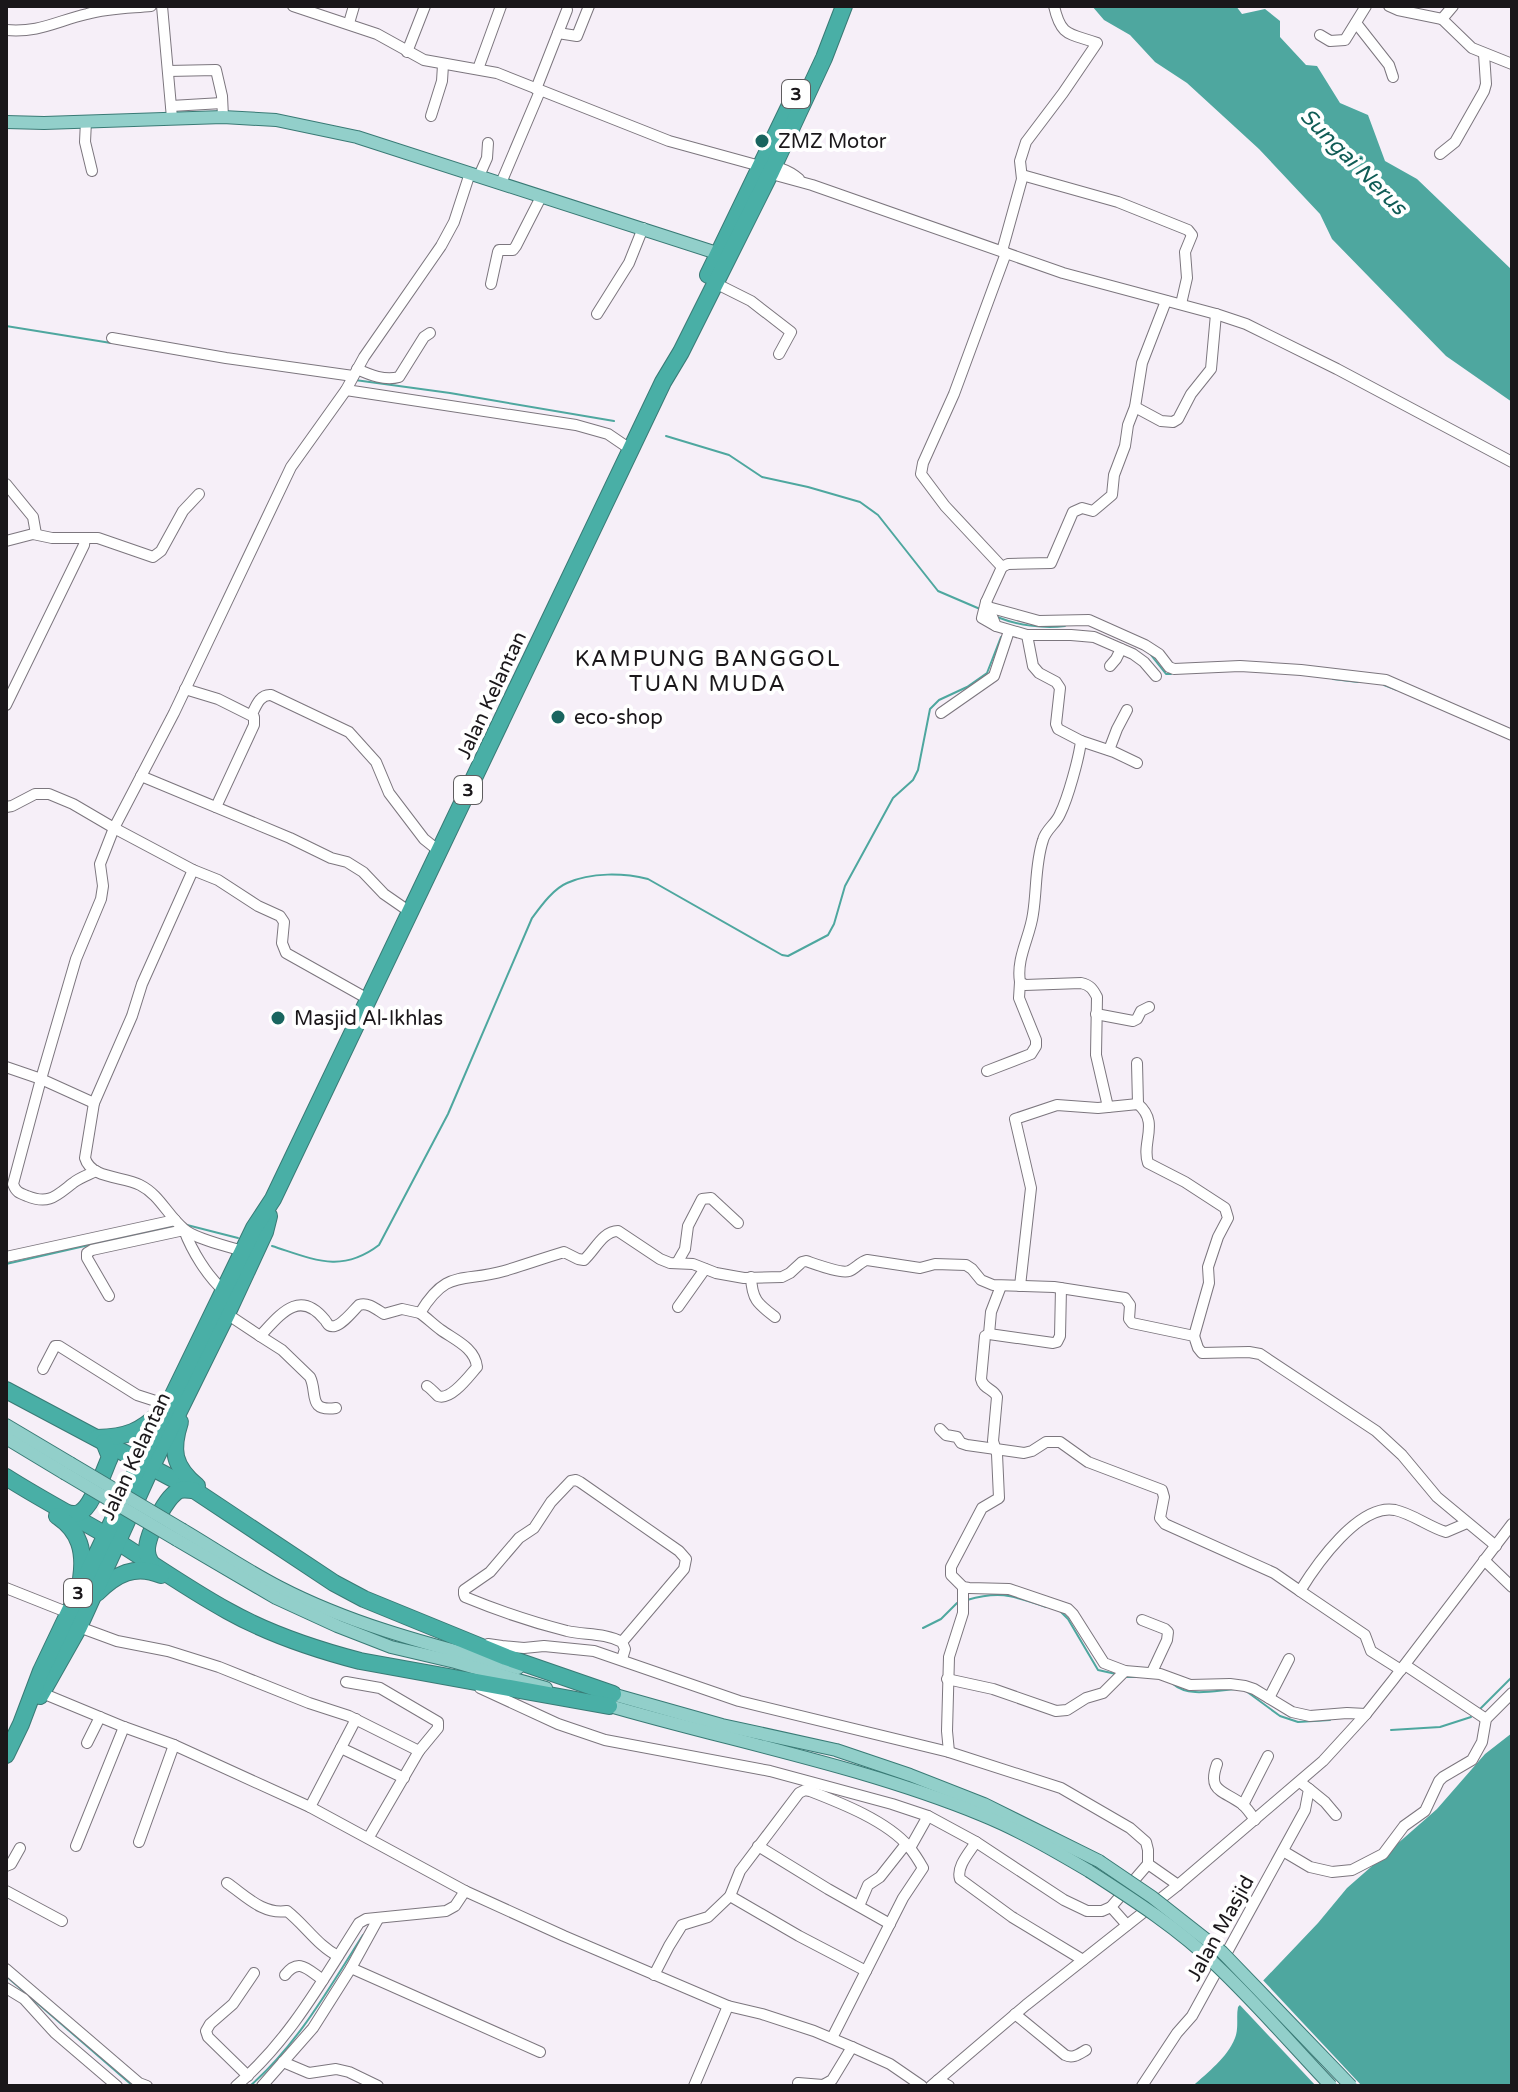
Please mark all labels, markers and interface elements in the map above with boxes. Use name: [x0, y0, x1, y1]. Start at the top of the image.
road number: 3: [782, 80, 810, 108]
water label: Sungai Nerus: [1295, 103, 1413, 221]
place label: ZMZ Motor: [778, 130, 887, 154]
marker: ZMZ Motor: [753, 132, 771, 150]
street label: Jalan Kelantan: [452, 628, 532, 763]
district label: KAMPUNG BANGGOL TUAN MUDA: [575, 646, 841, 697]
place label: eco-shop: [574, 706, 663, 730]
marker: eco-shop: [549, 708, 567, 726]
road number: 3: [454, 776, 482, 804]
place label: Masjid Al-Ikhlas: [294, 1007, 443, 1031]
marker: Masjid Al-Ikhlas: [269, 1009, 287, 1027]
street label: Jalan Kelantan: [96, 1389, 176, 1524]
road number: 3: [64, 1579, 92, 1607]
street label: Jalan Masjid: [1182, 1872, 1260, 1985]

